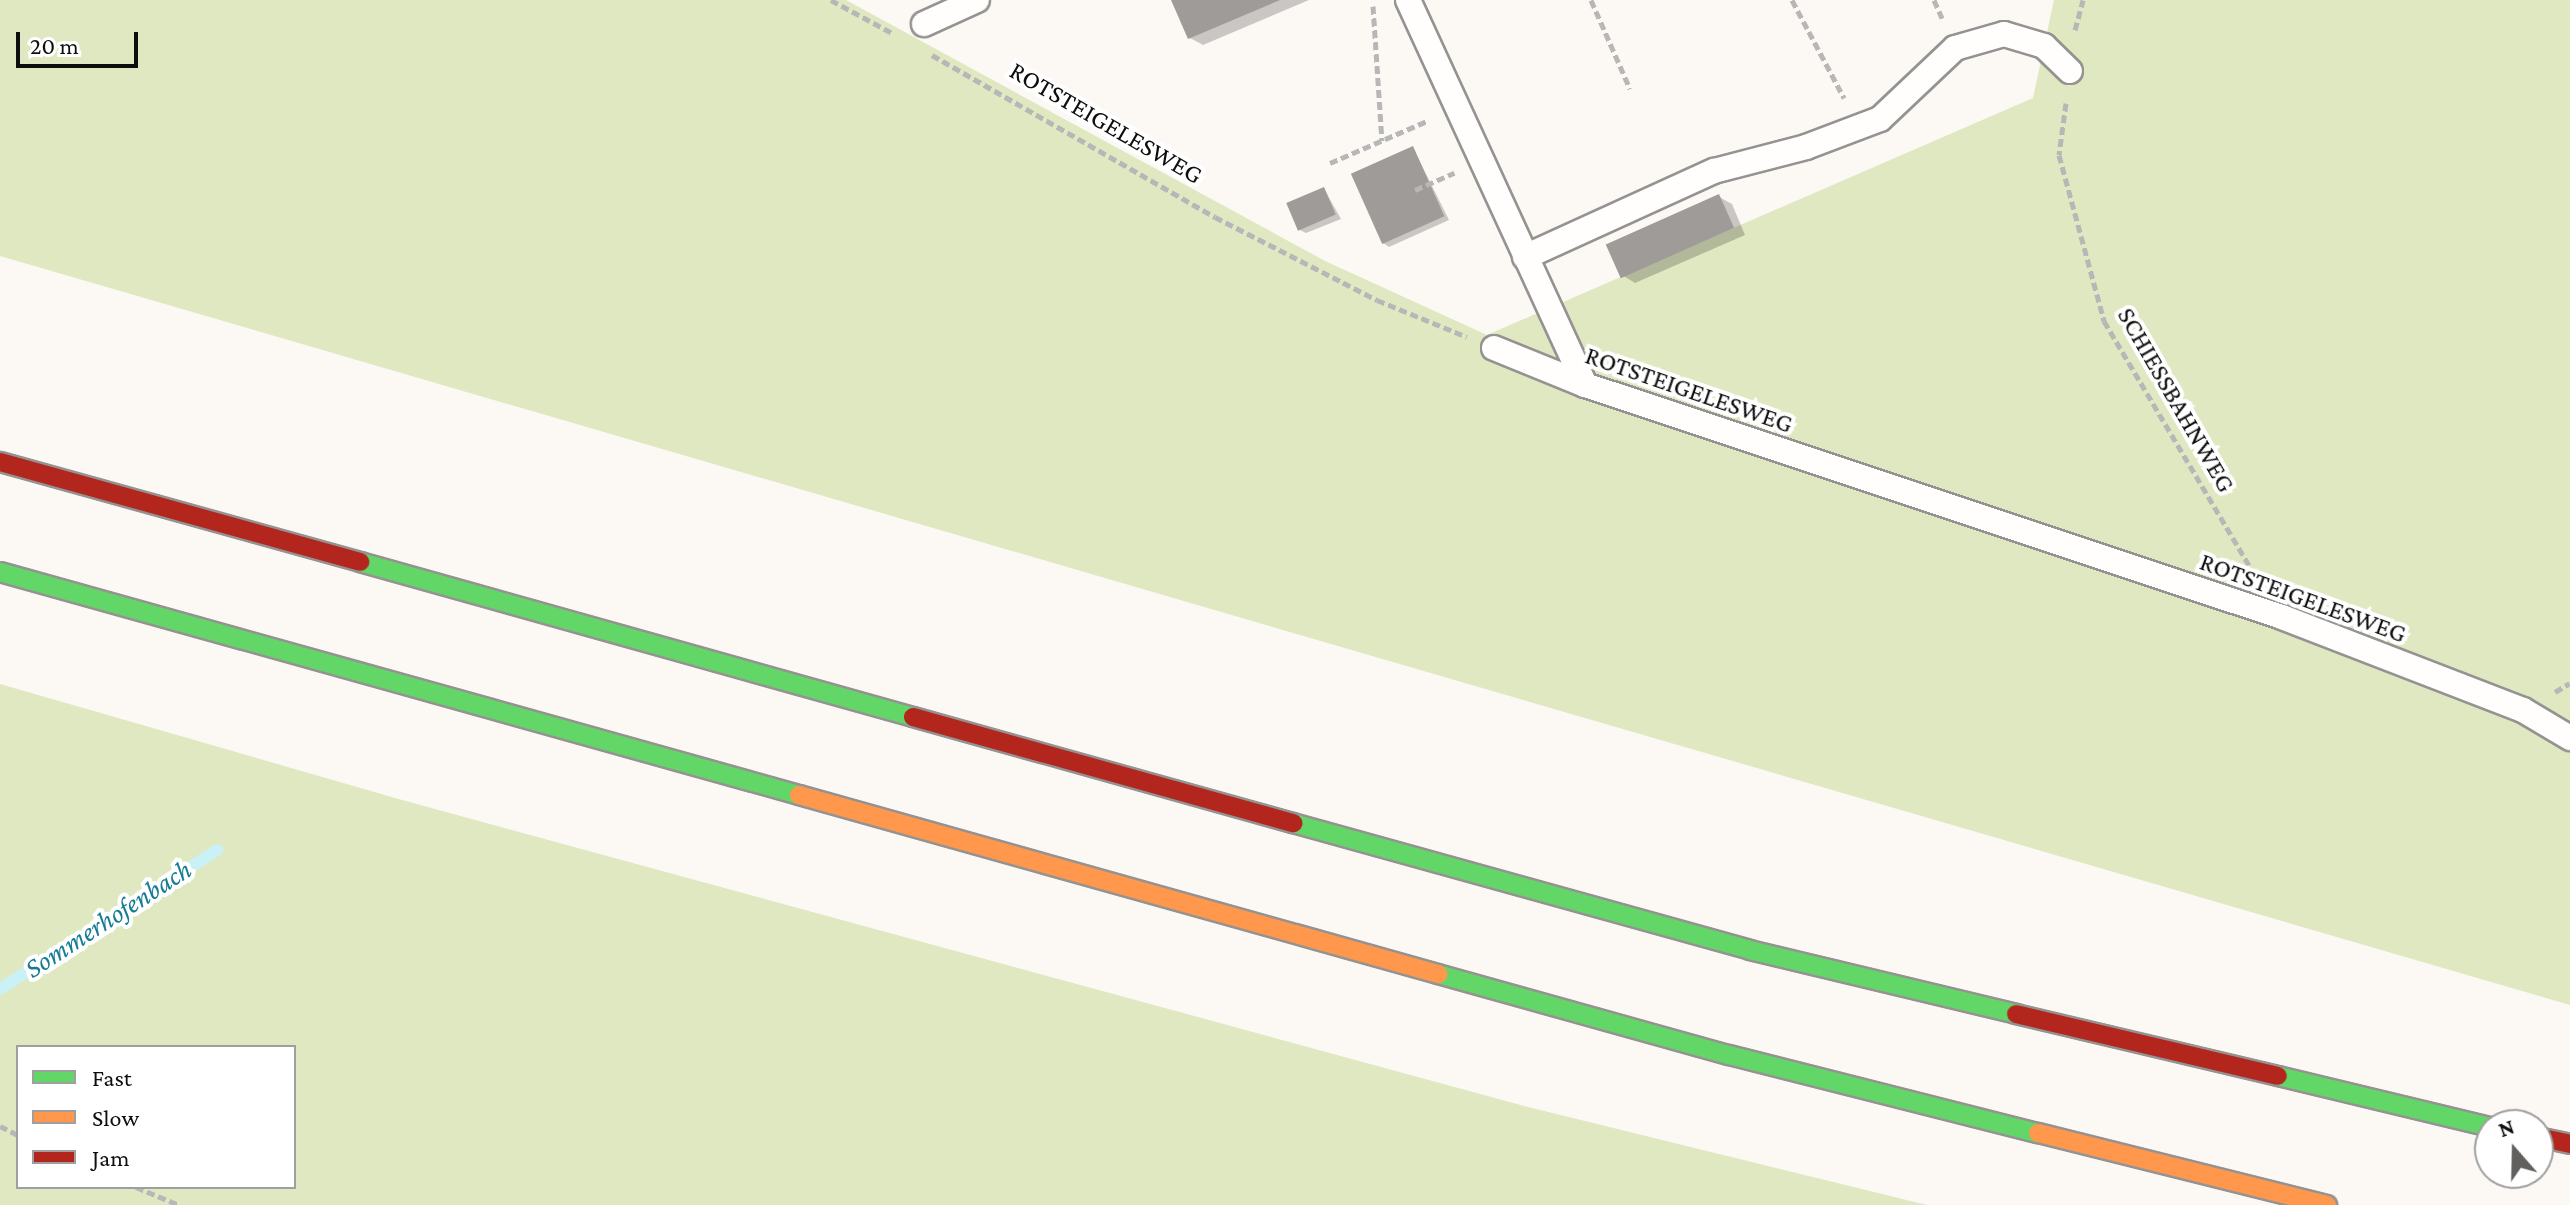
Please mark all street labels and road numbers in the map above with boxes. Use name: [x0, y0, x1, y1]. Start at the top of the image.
street label: ROTSTEIGELESWEG: [1004, 55, 1208, 191]
street label: SCHIESSBAHNWEG: [2110, 302, 2242, 498]
street label: ROTSTEIGELESWEG: [1581, 340, 1797, 440]
street label: ROTSTEIGELESWEG: [2195, 546, 2411, 650]

